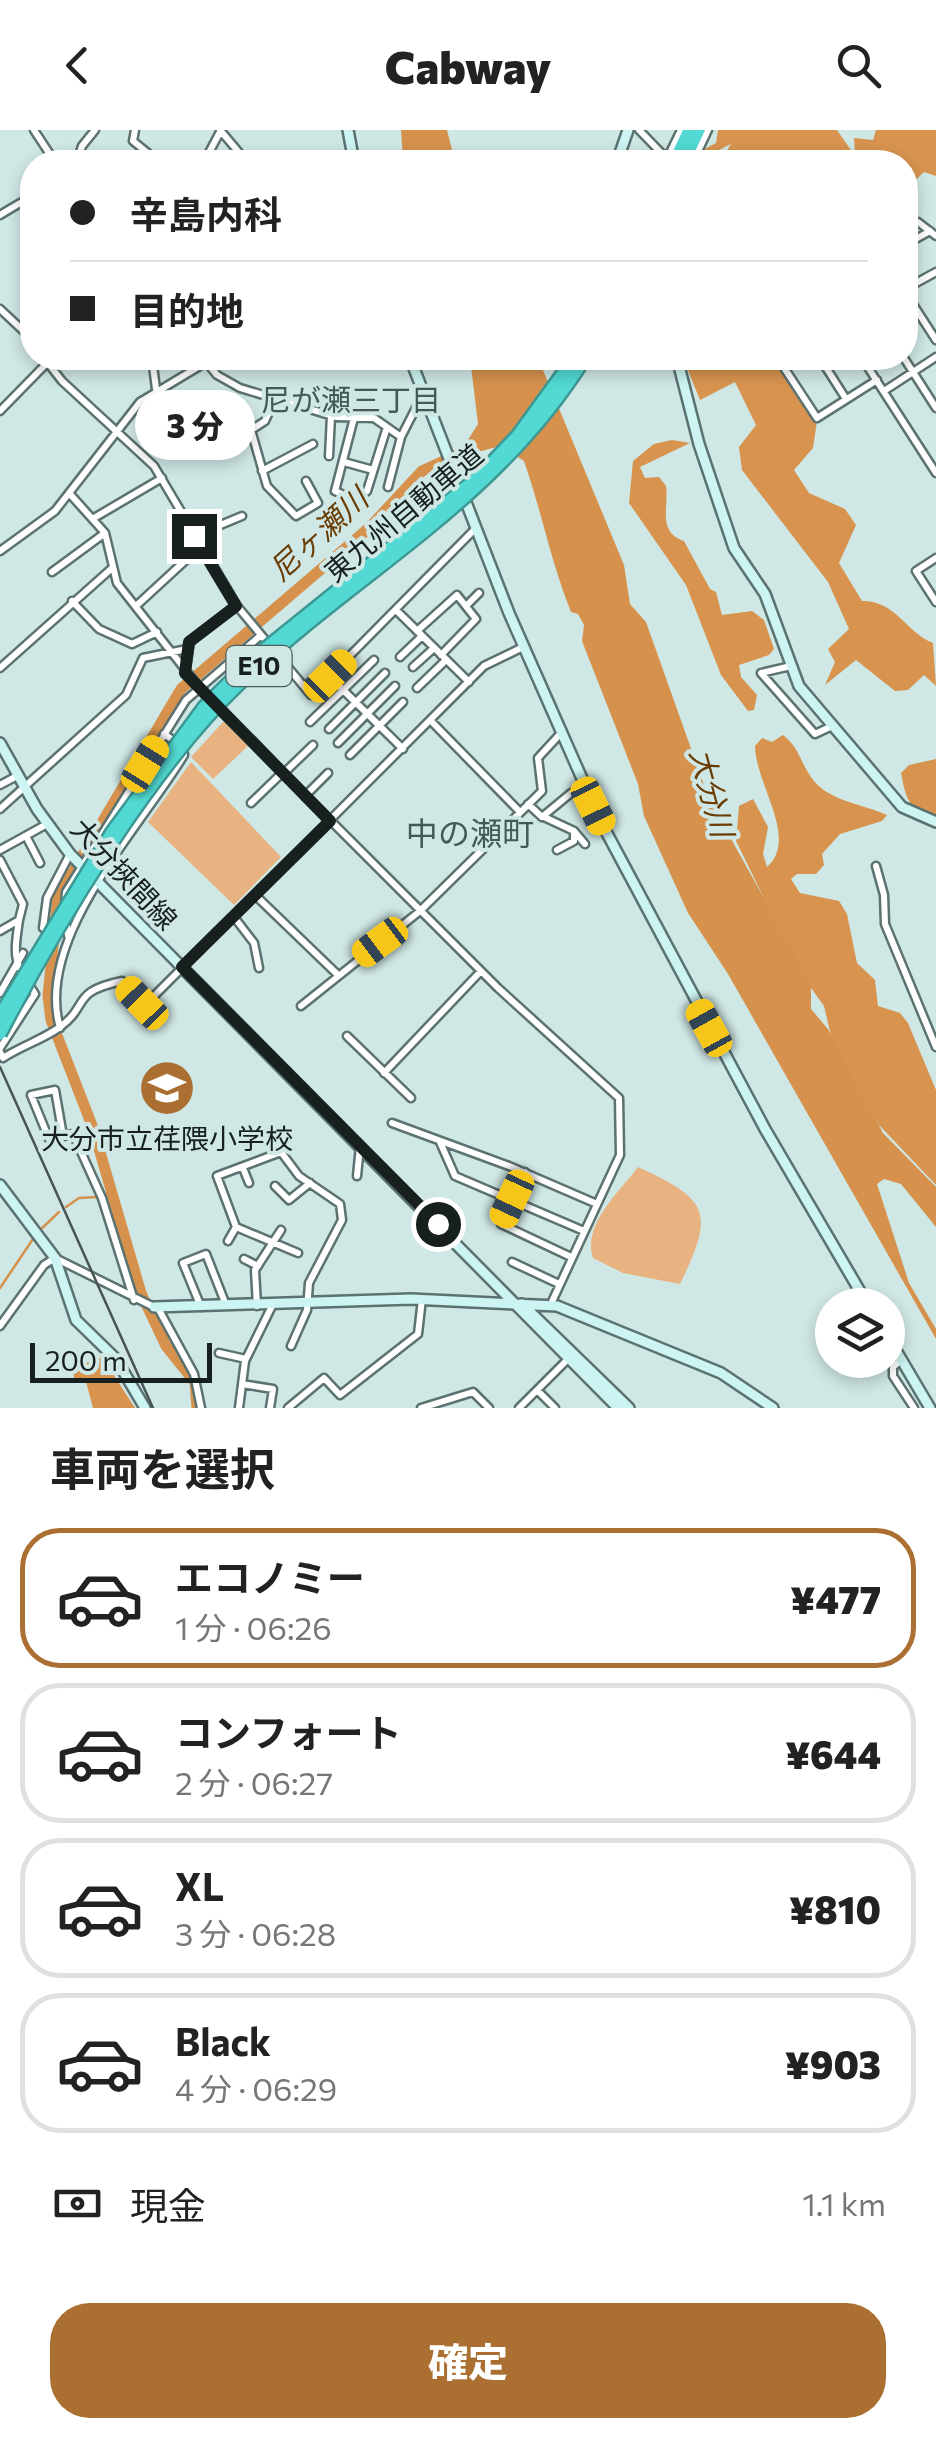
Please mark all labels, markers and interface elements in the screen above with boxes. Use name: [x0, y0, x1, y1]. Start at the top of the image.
icon: back: [50, 38, 105, 93]
text: Cabway: [385, 38, 551, 93]
icon: search: [831, 38, 886, 93]
text: 辛島内科: [130, 190, 282, 237]
text: 目的地: [130, 286, 244, 333]
district label: 尼が瀬三丁目: [261, 380, 441, 417]
callout: 3 分: [134, 391, 254, 461]
text: 3 分: [167, 405, 223, 445]
street label: 東九州自動車道: [317, 436, 489, 588]
water label: 尼ヶ瀬川: [260, 477, 377, 587]
route end: [172, 514, 217, 559]
car: [298, 644, 362, 708]
road number: E10: [226, 646, 292, 686]
car: [116, 731, 174, 797]
water label: 大分川: [684, 744, 744, 844]
car: [566, 772, 620, 840]
street label: 大分挾間線: [65, 811, 185, 936]
district label: 中の瀬町: [406, 812, 534, 852]
car: [347, 912, 413, 972]
car: [110, 971, 174, 1035]
car: [681, 994, 737, 1062]
school or university icon: 大分市立荏隈小学校: [137, 1058, 197, 1118]
place label: 大分市立荏隈小学校: [41, 1121, 293, 1155]
car: [486, 1165, 538, 1233]
route start: [416, 1202, 461, 1247]
map controls: [815, 1288, 905, 1378]
button: layers: [815, 1288, 905, 1378]
scale bar: [30, 1338, 212, 1382]
text: 200 m: [45, 1343, 127, 1377]
text: 車両を選択: [50, 1440, 275, 1495]
icon: car: [55, 1553, 145, 1643]
text: エコノミー: [175, 1553, 365, 1600]
text: ¥477: [790, 1575, 881, 1622]
text: 1 分 · 06:26: [175, 1607, 332, 1647]
icon: car: [55, 1708, 145, 1798]
text: コンフォート: [175, 1708, 402, 1755]
text: ¥644: [785, 1730, 881, 1777]
text: 2 分 · 06:27: [175, 1762, 333, 1802]
text: XL: [175, 1862, 224, 1909]
icon: car: [55, 1863, 145, 1953]
text: ¥810: [789, 1885, 881, 1932]
text: 3 分 · 06:28: [175, 1913, 336, 1953]
text: Black: [175, 2017, 271, 2064]
icon: car: [55, 2018, 145, 2108]
text: ¥903: [785, 2040, 881, 2087]
text: 4 分 · 06:29: [175, 2068, 337, 2108]
icon: cash: [50, 2176, 105, 2231]
text: 現金: [130, 2181, 206, 2228]
text: 1.1 km: [802, 2183, 886, 2223]
button: 確定: [50, 2303, 886, 2418]

